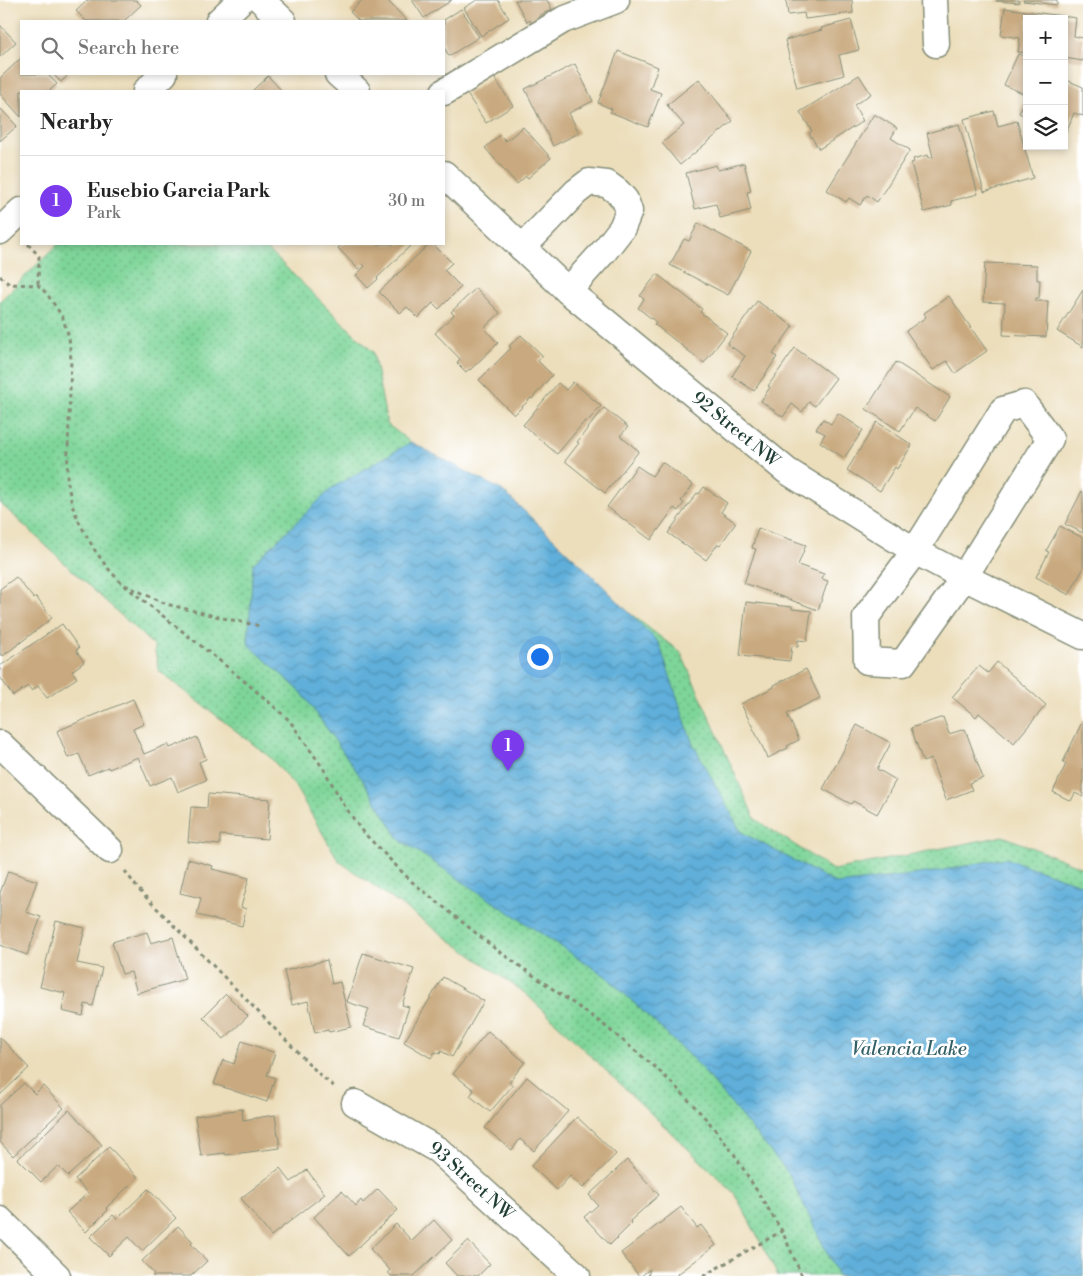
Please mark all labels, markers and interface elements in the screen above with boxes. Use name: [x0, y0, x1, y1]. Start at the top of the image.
map controls: [1023, 15, 1068, 150]
button: +: [1023, 15, 1068, 60]
search box: [20, 20, 445, 75]
icon: search: [38, 34, 66, 62]
text: Search here: [78, 36, 179, 60]
button: −: [1023, 60, 1068, 105]
button: layers: [1023, 105, 1068, 150]
text: Nearby: [40, 110, 113, 136]
text: Eusebio Garcia Park: [87, 179, 270, 203]
text: 1: [52, 191, 60, 211]
text: 30 m: [388, 191, 425, 211]
text: Park: [87, 203, 120, 223]
street label: 92 Street NW: [687, 386, 785, 472]
your location: [527, 644, 553, 670]
pin: 1: [492, 730, 524, 771]
water label: Valencia Lake: [851, 1037, 967, 1061]
street label: 93 Street NW: [425, 1136, 520, 1226]

